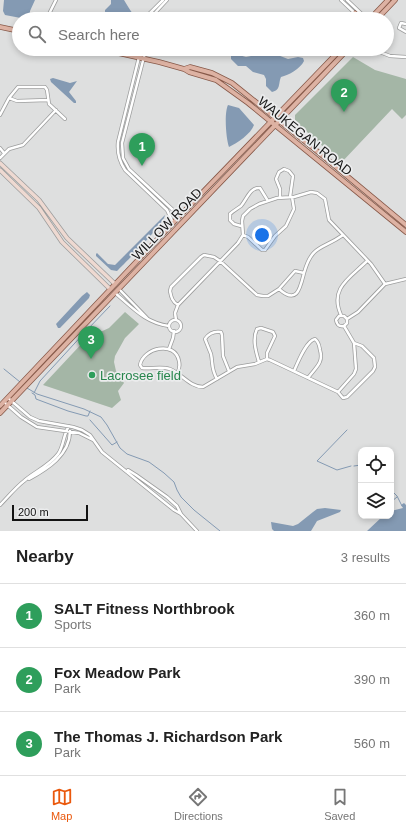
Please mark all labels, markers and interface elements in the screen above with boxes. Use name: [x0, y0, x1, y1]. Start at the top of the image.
search box: [12, 12, 394, 56]
icon: search: [26, 23, 48, 45]
text: Search here: [58, 26, 140, 43]
pin: 2: [331, 79, 357, 112]
street label: WAUKEGAN ROAD: [255, 94, 355, 178]
pin: 1: [129, 133, 155, 166]
street label: WILLOW ROAD: [129, 185, 205, 263]
your location: [252, 225, 272, 245]
pin: 3: [78, 326, 104, 359]
place label: Lacrosee field: [100, 368, 181, 383]
marker: Lacrosee field: [87, 370, 97, 380]
map controls: [358, 447, 394, 519]
button: locate: [358, 447, 394, 483]
button: layers: [358, 483, 394, 519]
scale bar: [12, 503, 88, 522]
text: 200 m: [18, 506, 49, 518]
text: Nearby: [16, 547, 74, 566]
text: 3 results: [341, 550, 390, 565]
text: SALT Fitness Northbrook: [54, 600, 235, 617]
text: 1: [25, 608, 33, 623]
text: 360 m: [354, 608, 390, 623]
text: Sports: [54, 617, 92, 632]
text: Fox Meadow Park: [54, 664, 181, 681]
text: 2: [25, 672, 33, 687]
text: 390 m: [354, 672, 390, 687]
text: Park: [54, 681, 81, 696]
text: The Thomas J. Richardson Park: [54, 728, 282, 745]
text: 3: [25, 736, 33, 751]
text: 560 m: [354, 736, 390, 751]
text: Park: [54, 745, 81, 760]
tab: Map: [51, 786, 73, 822]
tab: Directions: [174, 786, 223, 822]
tab: Saved: [324, 786, 355, 822]

